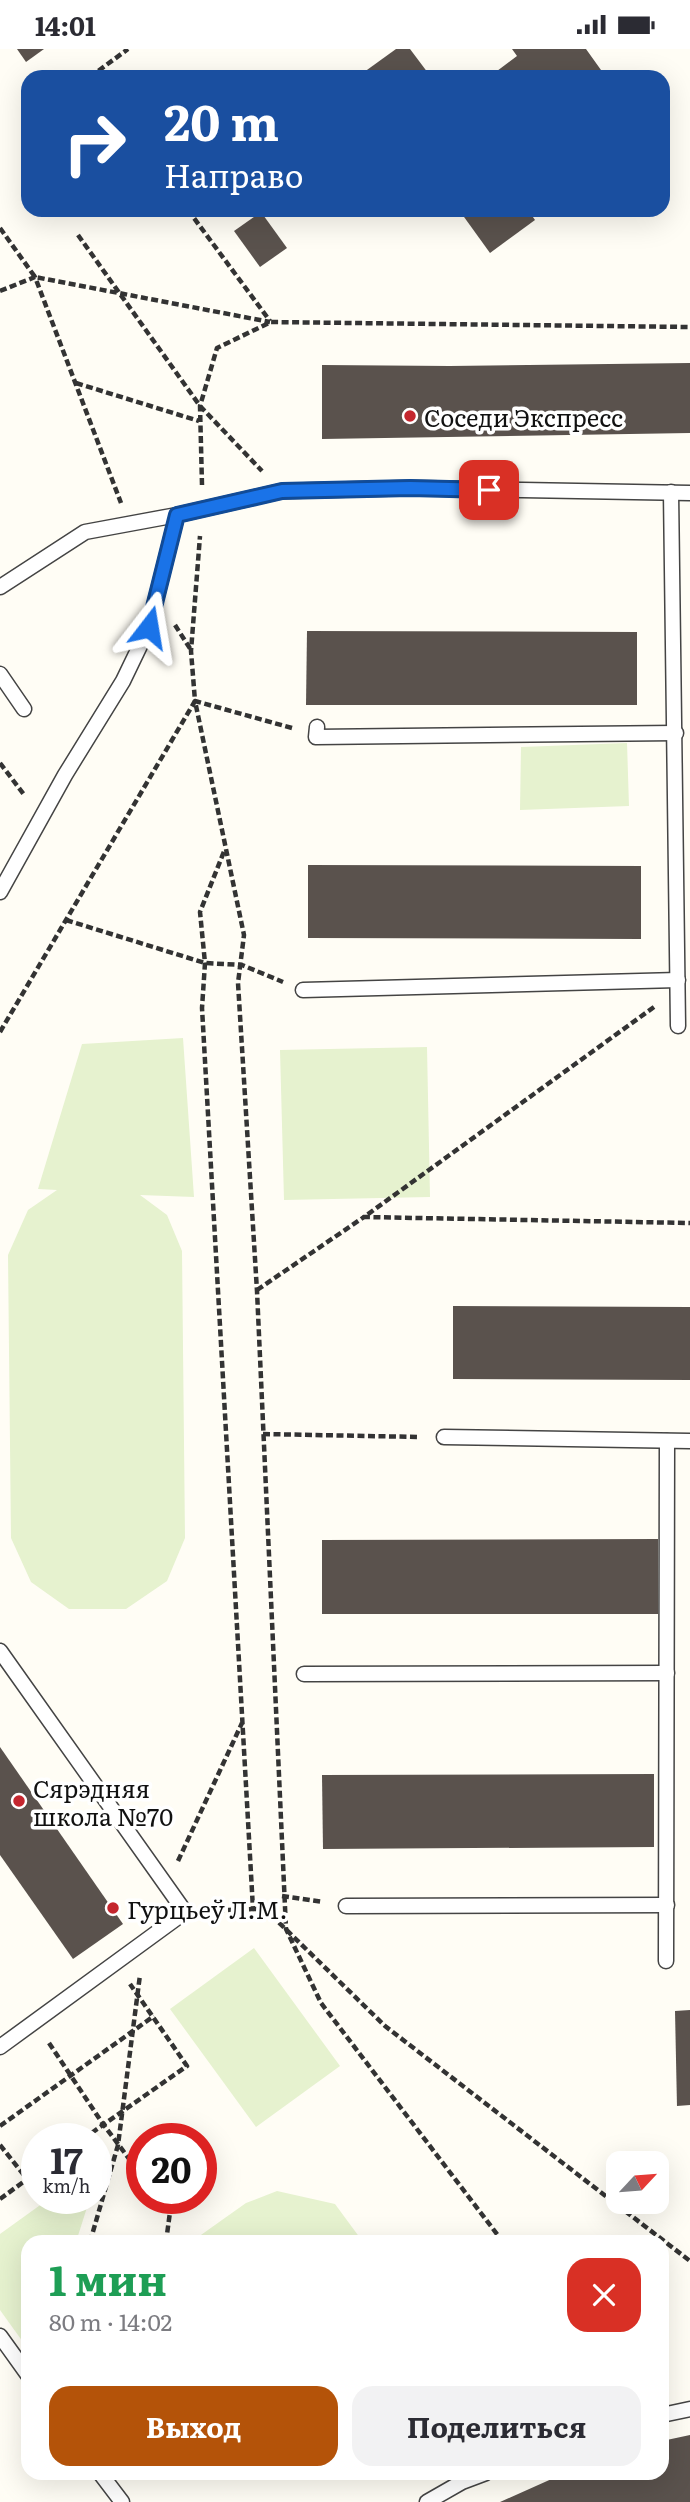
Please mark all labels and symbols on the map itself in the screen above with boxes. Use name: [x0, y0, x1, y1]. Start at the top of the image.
place label: Соседи Экспресс: [424, 399, 623, 434]
marker: Соседи Экспресс: [402, 408, 418, 424]
pin: [459, 460, 519, 520]
position arrow: [112, 590, 186, 664]
place label: Сярэдняя школа №70: [33, 1770, 173, 1833]
marker: Сярэдняя школа №70: [11, 1793, 27, 1809]
place label: Гурцьеў Л.М.: [127, 1891, 288, 1926]
marker: Гурцьеў Л.М.: [105, 1900, 121, 1916]
speed limit sign: 20: [126, 2123, 217, 2214]
north arrow: [606, 2151, 668, 2214]

